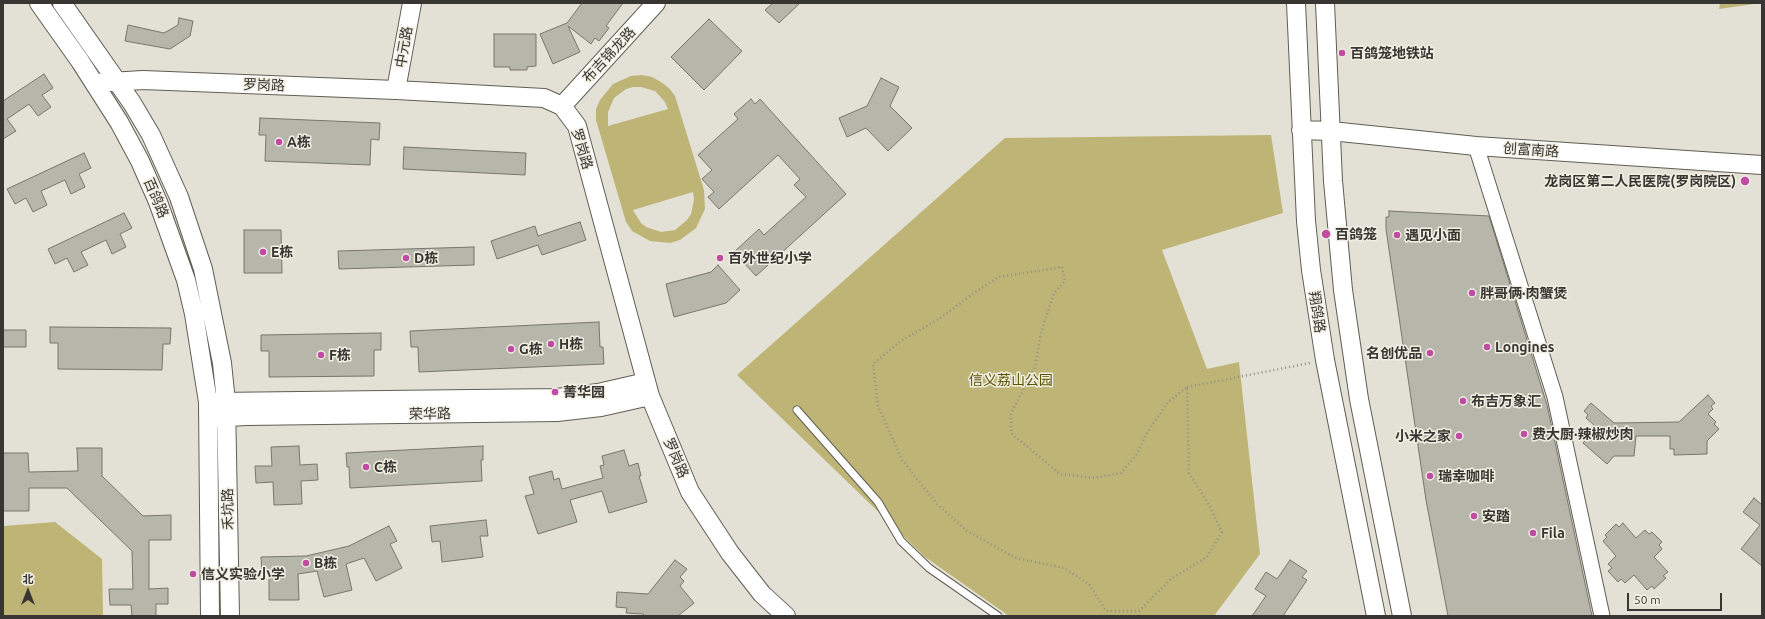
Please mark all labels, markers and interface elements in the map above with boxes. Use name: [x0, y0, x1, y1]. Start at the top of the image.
street label: 布吉锦龙路: [579, 24, 639, 86]
street label: 中元路: [392, 25, 416, 69]
place label: 百鸽笼地铁站: [1350, 45, 1434, 61]
marker: 百鸽笼地铁站: [1337, 48, 1347, 58]
street label: 罗岗路: [243, 76, 285, 94]
street label: 罗岗路: [568, 126, 596, 172]
place label: A栋: [287, 134, 311, 150]
marker: A栋: [274, 137, 284, 147]
street label: 创富南路: [1502, 140, 1560, 160]
place label: 龙岗区第二人民医院(罗岗院区): [1544, 173, 1736, 189]
street label: 百鸽路: [140, 175, 172, 221]
marker: 龙岗区第二人民医院(罗岗院区): [1739, 175, 1751, 187]
place label: 百鸽笼: [1335, 226, 1377, 242]
place label: 遇见小面: [1405, 227, 1461, 243]
marker: 百鸽笼: [1320, 228, 1332, 240]
marker: 遇见小面: [1392, 230, 1402, 240]
place label: E栋: [271, 244, 293, 260]
marker: E栋: [258, 247, 268, 257]
place label: D栋: [414, 250, 438, 266]
place label: 百外世纪小学: [728, 250, 812, 266]
marker: D栋: [401, 253, 411, 263]
marker: 百外世纪小学: [715, 253, 725, 263]
place label: 胖哥俩·肉蟹煲: [1480, 285, 1567, 301]
marker: 胖哥俩·肉蟹煲: [1467, 288, 1477, 298]
street label: 翔鸽路: [1305, 290, 1329, 334]
place label: H栋: [559, 336, 583, 352]
marker: H栋: [546, 339, 556, 349]
place label: Longines: [1495, 339, 1554, 355]
place label: G栋: [519, 341, 543, 357]
marker: Longines: [1482, 342, 1492, 352]
marker: G栋: [506, 344, 516, 354]
place label: 名创优品: [1366, 345, 1422, 361]
place label: F栋: [329, 347, 351, 363]
marker: 名创优品: [1425, 348, 1435, 358]
marker: F栋: [316, 350, 326, 360]
park label: 信义荔山公园: [969, 372, 1053, 388]
place label: 菁华园: [563, 384, 605, 400]
marker: 菁华园: [550, 387, 560, 397]
place label: 布吉万象汇: [1471, 393, 1541, 409]
marker: 布吉万象汇: [1458, 396, 1468, 406]
street label: 荣华路: [409, 405, 451, 423]
place label: 费大厨·辣椒炒肉: [1532, 426, 1633, 442]
place label: 小米之家: [1395, 428, 1451, 444]
marker: 费大厨·辣椒炒肉: [1519, 429, 1529, 439]
marker: 小米之家: [1454, 431, 1464, 441]
street label: 罗岗路: [660, 435, 692, 481]
place label: C栋: [374, 459, 397, 475]
marker: C栋: [361, 462, 371, 472]
place label: 瑞幸咖啡: [1438, 468, 1494, 484]
marker: 瑞幸咖啡: [1425, 471, 1435, 481]
street label: 禾坑路: [219, 488, 237, 530]
place label: 安踏: [1482, 508, 1510, 524]
marker: 安踏: [1469, 511, 1479, 521]
place label: Fila: [1541, 525, 1565, 541]
marker: Fila: [1528, 528, 1538, 538]
place label: B栋: [314, 555, 337, 571]
marker: B栋: [301, 558, 311, 568]
place label: 信义实验小学: [201, 566, 285, 582]
marker: 信义实验小学: [188, 569, 198, 579]
north arrow: [8, 571, 48, 611]
text: 北: [23, 573, 34, 585]
scale bar: [1629, 585, 1724, 611]
text: 50 m: [1634, 593, 1661, 606]

